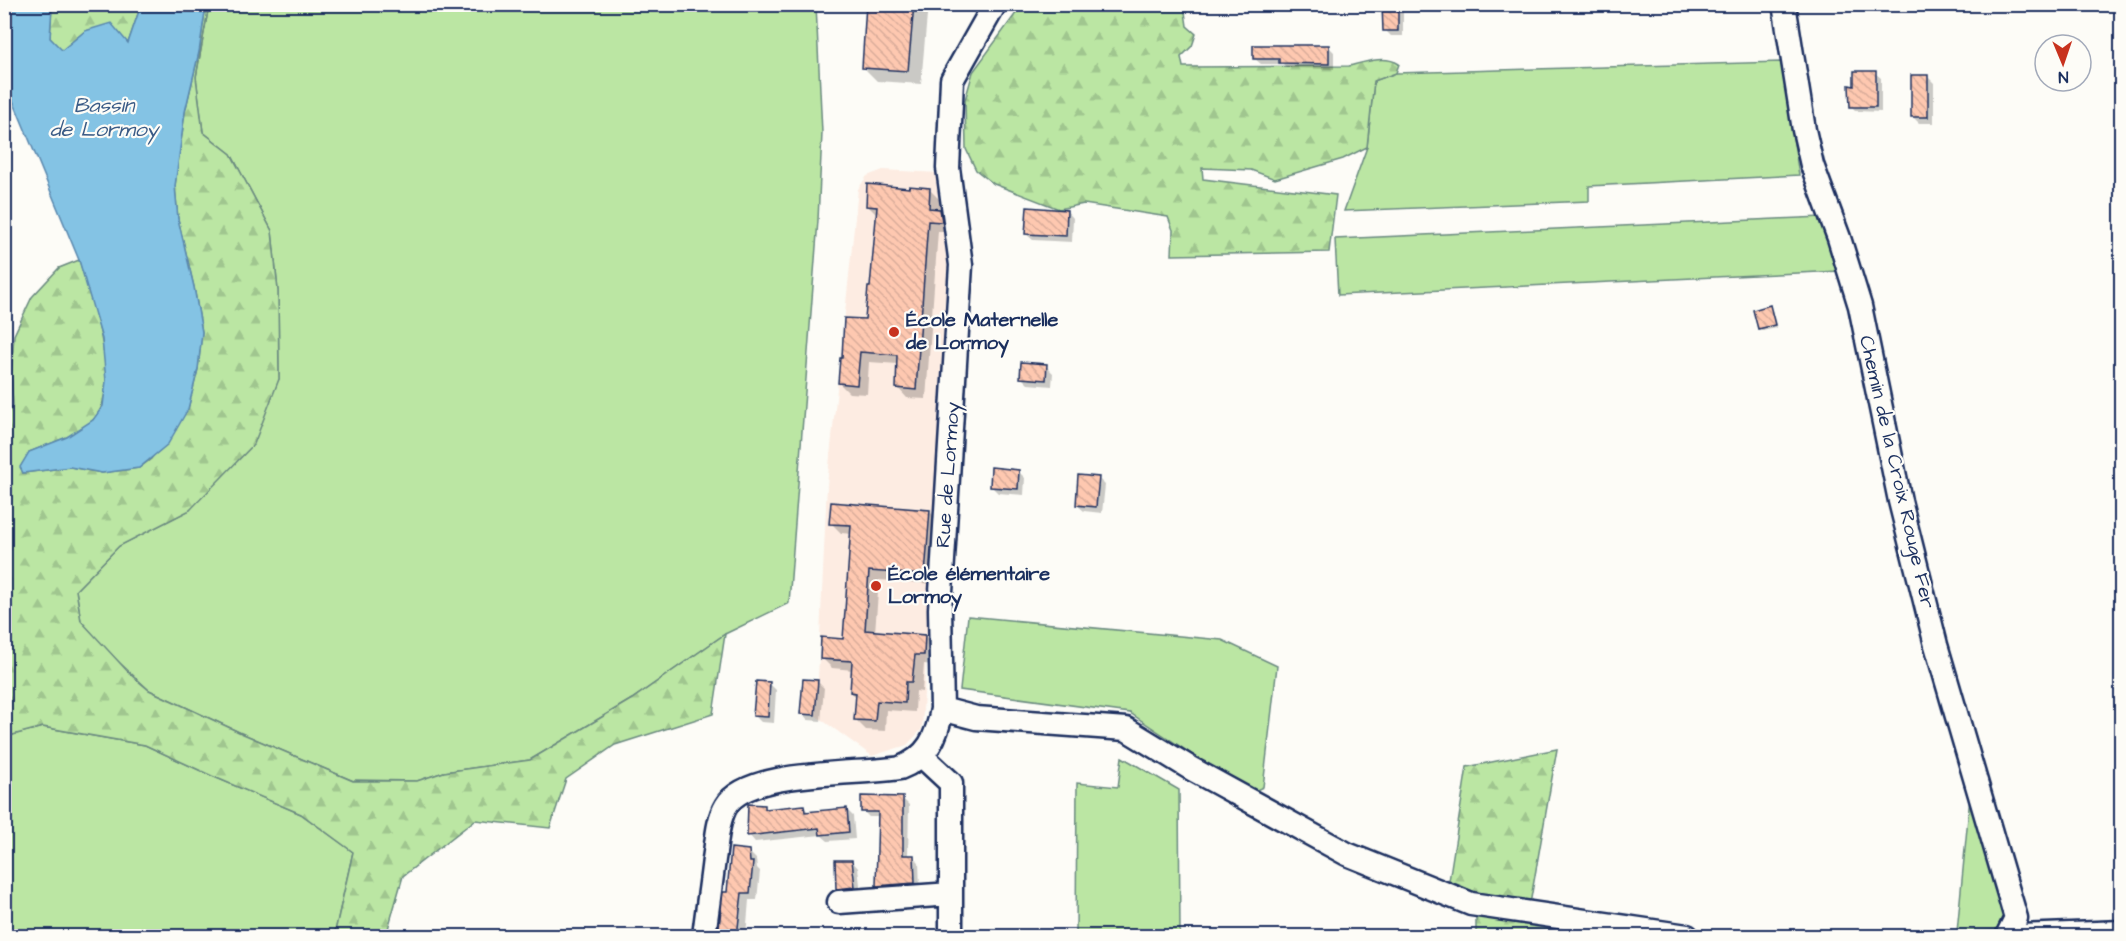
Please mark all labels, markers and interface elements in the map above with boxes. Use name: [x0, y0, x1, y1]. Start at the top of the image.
north arrow: [2033, 33, 2093, 93]
text: N: [2058, 66, 2069, 88]
water label: Bassin de Lormoy: [50, 91, 161, 145]
place label: École Maternelle de Lormoy: [905, 306, 1058, 358]
marker: École Maternelle de Lormoy: [887, 325, 901, 339]
street label: Chemin de la Croix Rouge Fer: [1851, 333, 1942, 611]
street label: Rue de Lormoy: [929, 401, 968, 549]
place label: École élémentaire Lormoy: [888, 560, 1050, 612]
marker: École élémentaire Lormoy: [869, 579, 883, 593]

